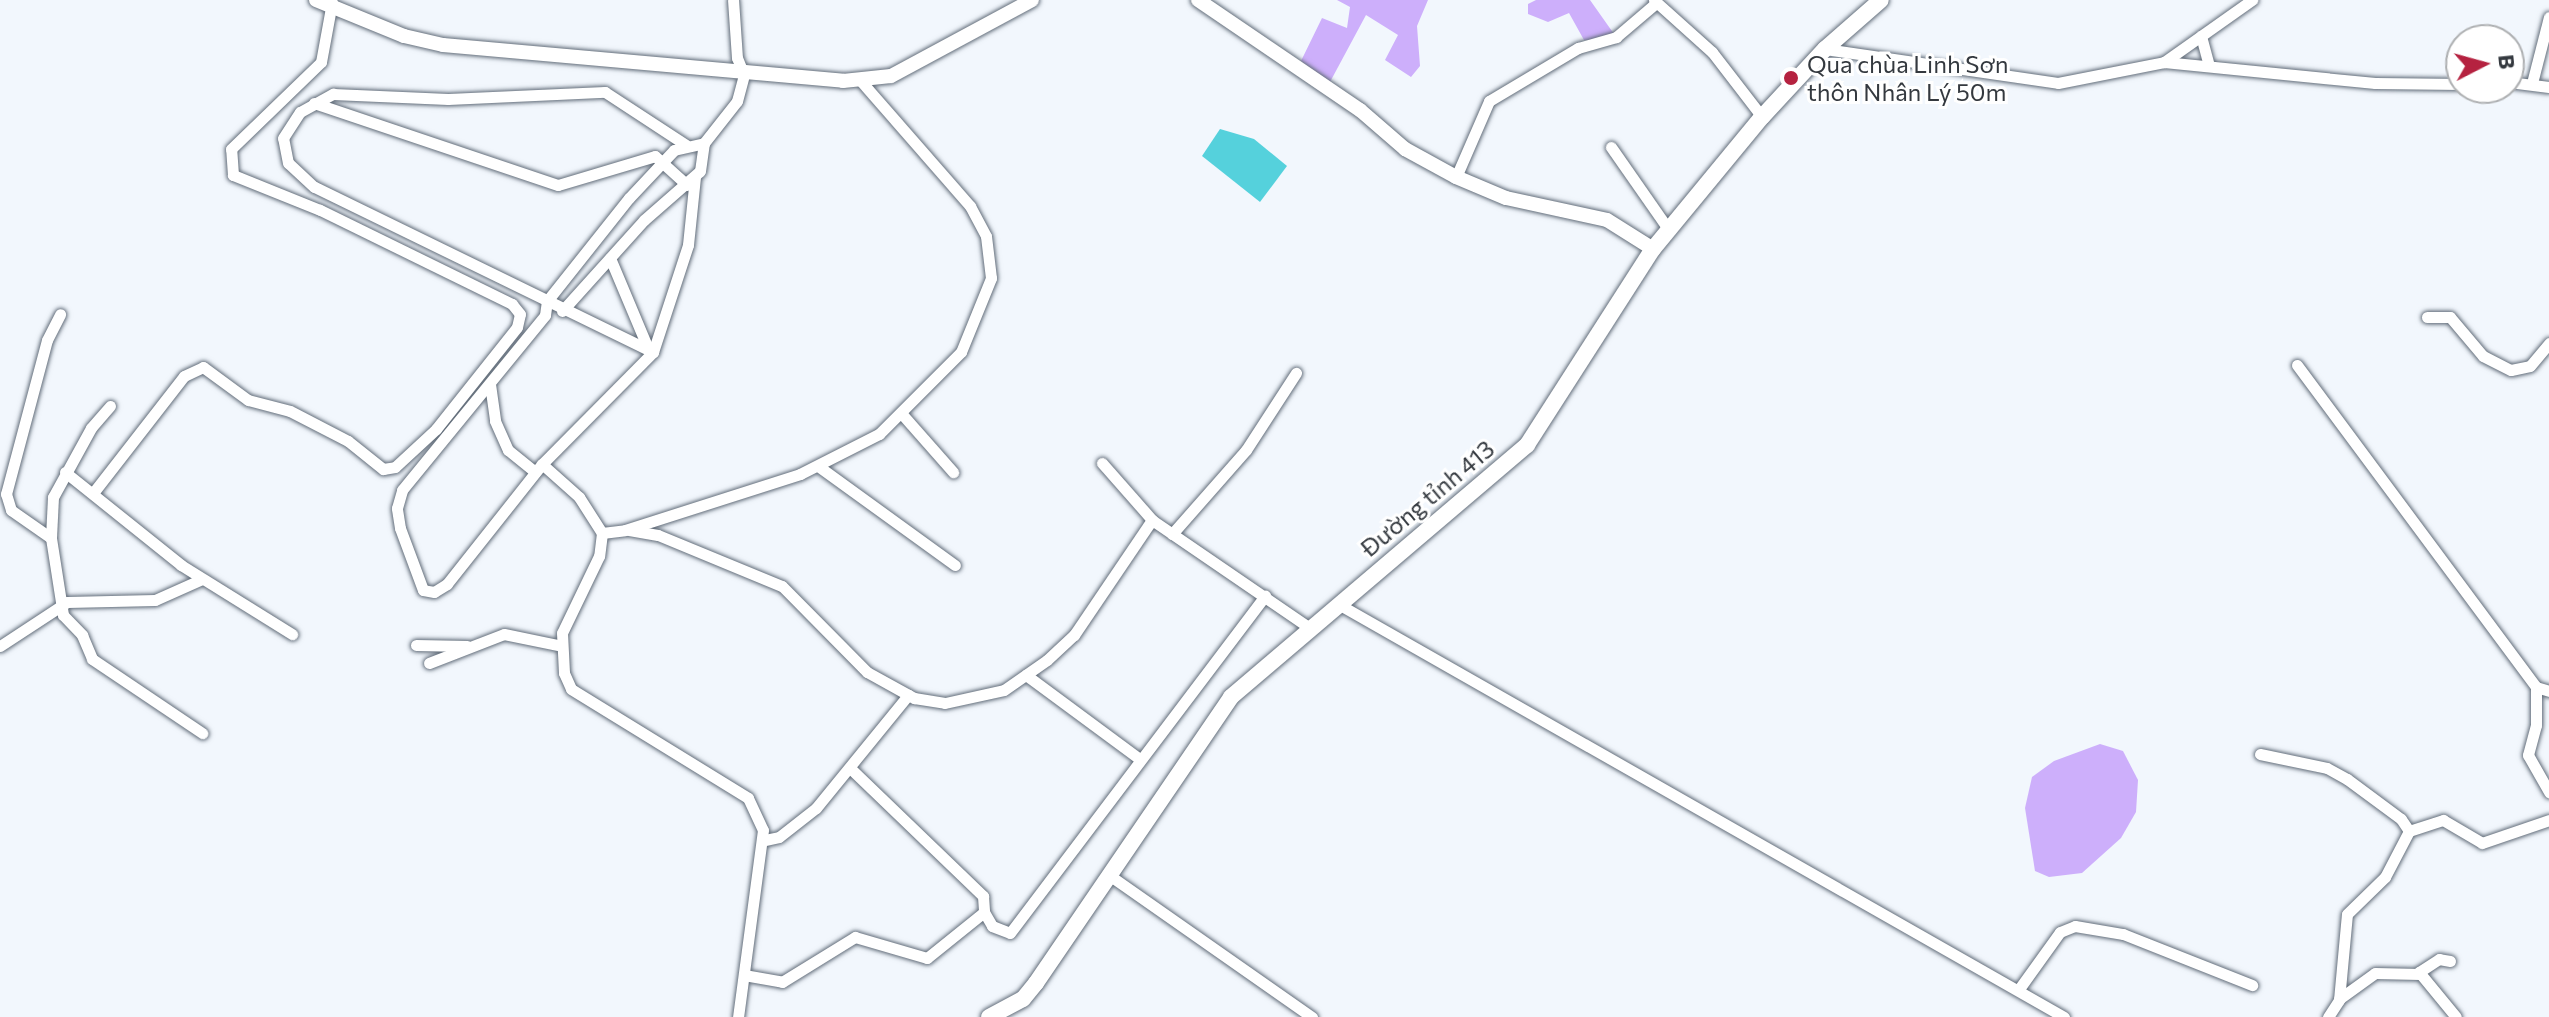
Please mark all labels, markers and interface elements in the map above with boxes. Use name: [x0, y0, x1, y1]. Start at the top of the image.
north arrow: [2445, 24, 2525, 104]
place label: Qua chùa Linh Sơn thôn Nhân Lý 50m: [1807, 50, 2008, 106]
text: B: [2493, 53, 2522, 70]
marker: Qua chùa Linh Sơn thôn Nhân Lý 50m: [1782, 69, 1800, 87]
street label: Đường tỉnh 413: [1354, 434, 1500, 562]

